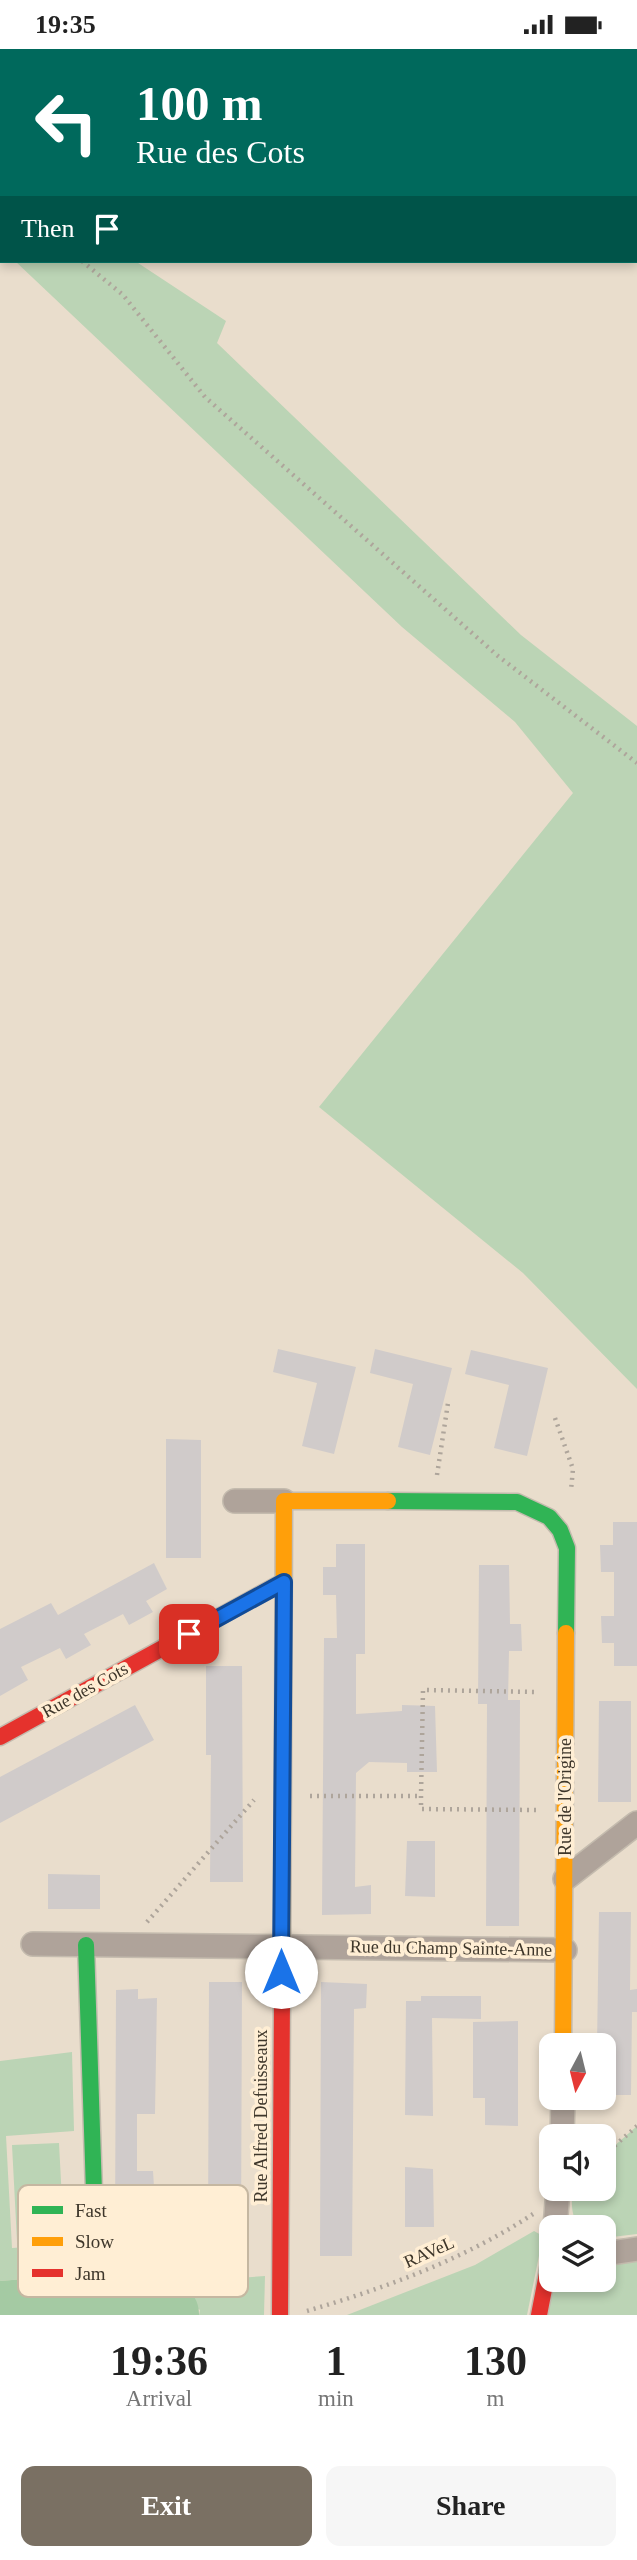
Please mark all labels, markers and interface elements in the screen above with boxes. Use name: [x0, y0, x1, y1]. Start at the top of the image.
text: 19:35: [35, 10, 96, 39]
text: 100 m: [136, 76, 263, 131]
icon: left: [21, 77, 112, 168]
text: Rue des Cots: [136, 134, 305, 170]
icon: arrive: [88, 210, 126, 248]
text: Then: [21, 214, 74, 243]
pin: [159, 1604, 219, 1664]
icon: arrive: [170, 1615, 208, 1653]
street label: Rue des Cots: [39, 1658, 131, 1722]
street label: Rue de l'Origine: [555, 1738, 575, 1856]
position arrow: [244, 1935, 318, 2009]
street label: Rue du Champ Sainte-Anne: [350, 1936, 552, 1960]
street label: Rue Alfred Defuisseaux: [251, 2030, 271, 2202]
north arrow: [539, 2033, 616, 2111]
map controls: [539, 2033, 616, 2292]
button: sound: [539, 2124, 616, 2201]
legend: [18, 2185, 248, 2297]
text: Fast: [75, 2200, 107, 2221]
button: layers: [539, 2215, 616, 2292]
text: Slow: [75, 2231, 114, 2252]
street label: RAVeL: [401, 2232, 457, 2272]
text: Jam: [75, 2263, 106, 2284]
text: 19:36: [110, 2338, 208, 2384]
text: 1: [325, 2338, 346, 2384]
text: 130: [464, 2338, 527, 2384]
text: Arrival: [126, 2386, 192, 2411]
text: min: [318, 2386, 354, 2411]
text: m: [486, 2386, 504, 2411]
button: Exit: [21, 2466, 312, 2546]
button: Share: [326, 2466, 616, 2546]

